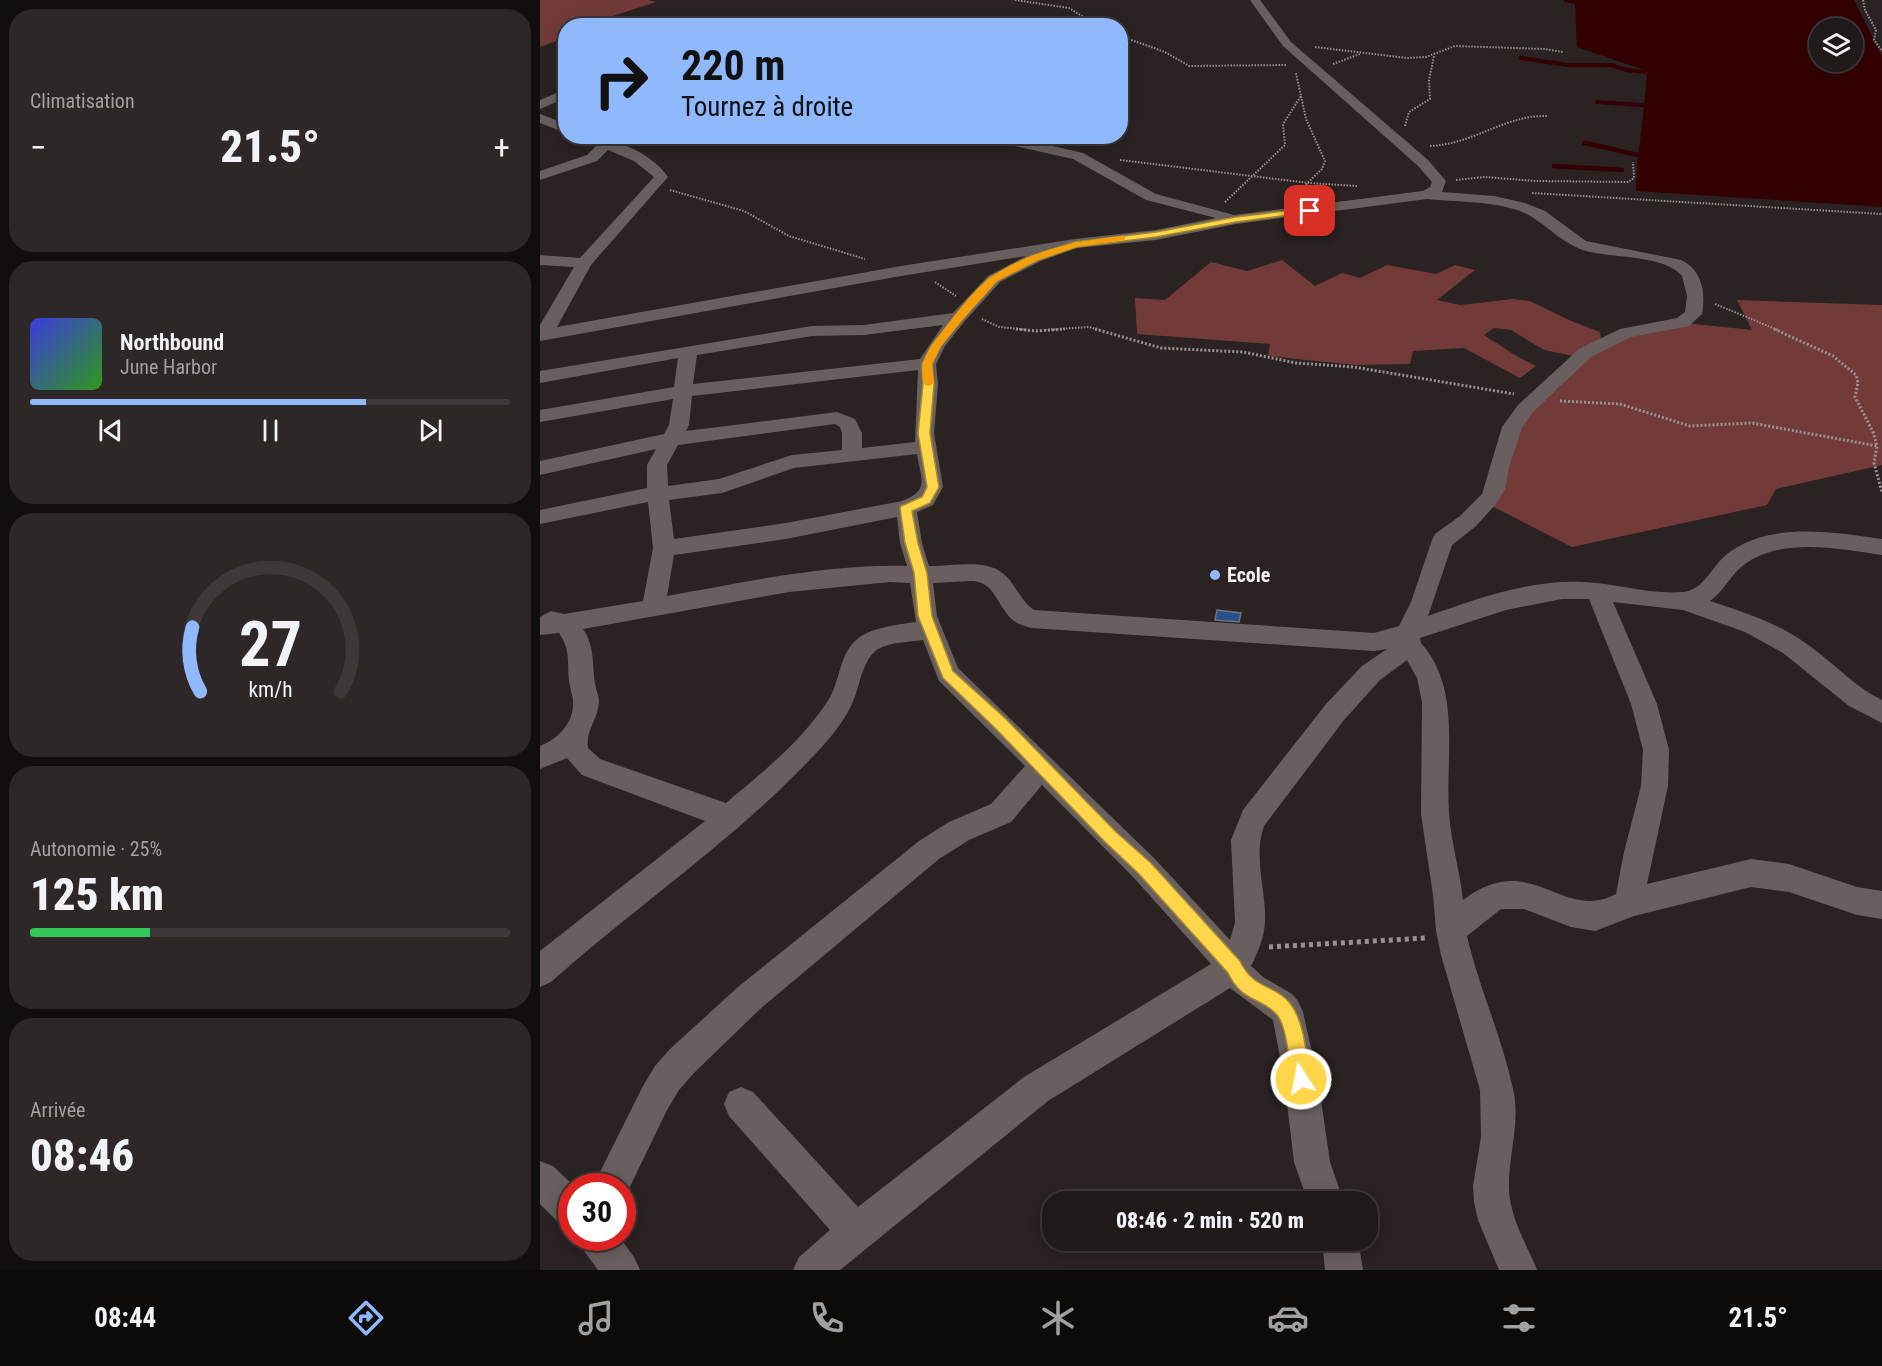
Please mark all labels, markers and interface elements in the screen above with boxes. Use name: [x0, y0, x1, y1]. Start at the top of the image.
map controls: [1809, 18, 1863, 72]
button: layers: [1809, 18, 1863, 72]
text: 220 m: [681, 41, 786, 90]
icon: right: [582, 42, 660, 120]
text: Climatisation: [30, 89, 135, 113]
text: Tournez à droite: [681, 91, 853, 123]
text: 21.5°: [220, 120, 320, 173]
text: −: [30, 128, 47, 167]
text: +: [494, 128, 510, 167]
pin: [1284, 185, 1335, 236]
icon: arrive: [1293, 194, 1326, 227]
text: Northbound: [120, 330, 224, 355]
text: June Harbor: [120, 355, 217, 379]
icon: previous: [94, 414, 127, 447]
icon: pause: [254, 414, 287, 447]
icon: next: [414, 414, 447, 447]
place label: Ecole: [1227, 563, 1270, 587]
marker: Ecole: [1208, 568, 1222, 582]
text: 27: [238, 608, 302, 681]
text: km/h: [248, 677, 292, 702]
text: Autonomie · 25%: [30, 837, 162, 861]
text: 125 km: [30, 868, 164, 921]
position arrow: [1269, 1047, 1333, 1111]
text: Arrivée: [30, 1098, 86, 1122]
text: 08:46: [30, 1129, 134, 1182]
speed limit sign: 30: [558, 1173, 636, 1251]
text: 08:46 · 2 min · 520 m: [1116, 1208, 1304, 1233]
icon: directions: [345, 1297, 387, 1339]
icon: music: [575, 1297, 617, 1339]
icon: phone: [806, 1297, 848, 1339]
icon: climate: [1037, 1297, 1079, 1339]
icon: car: [1267, 1297, 1309, 1339]
icon: filters: [1498, 1297, 1540, 1339]
text: 08:44: [94, 1302, 156, 1334]
text: 21.5°: [1728, 1302, 1788, 1334]

